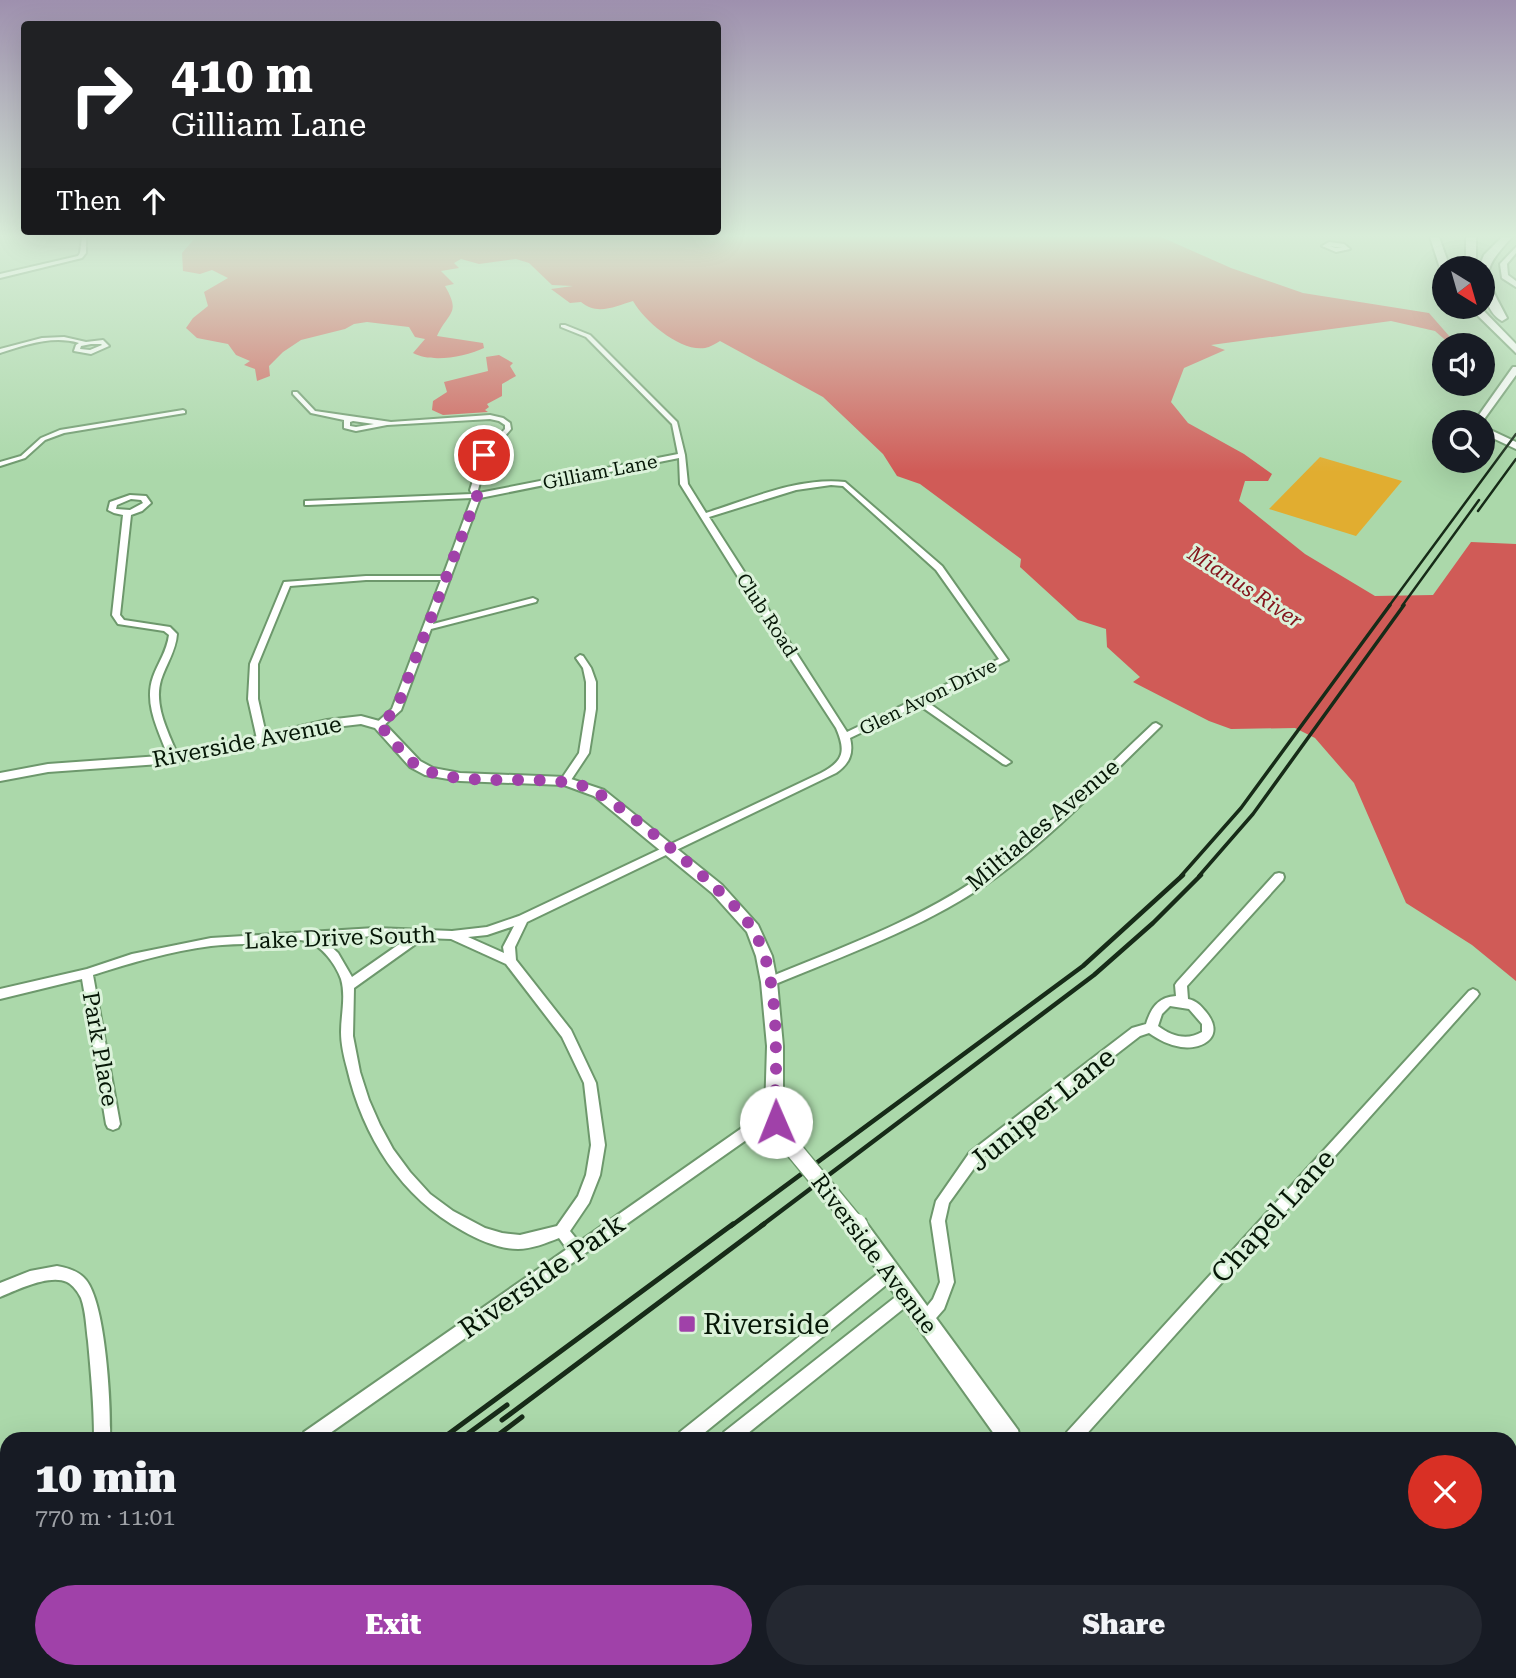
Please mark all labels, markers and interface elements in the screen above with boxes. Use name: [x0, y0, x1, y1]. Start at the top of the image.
text: 410 m: [171, 47, 313, 104]
icon: right: [56, 49, 147, 140]
text: Gilliam Lane: [171, 106, 366, 144]
icon: ahead: [135, 182, 173, 220]
text: Then: [56, 186, 121, 216]
north arrow: [1432, 256, 1494, 318]
map controls: [1432, 256, 1495, 473]
button: sound: [1432, 333, 1495, 396]
button: search: [1432, 410, 1495, 473]
pin: [454, 425, 514, 485]
icon: arrive: [465, 436, 503, 474]
street label: Gilliam Lane: [541, 450, 659, 494]
water label: Mianus River: [1183, 541, 1307, 633]
street label: Club Road: [731, 569, 803, 661]
street label: Glen Avon Drive: [856, 654, 1000, 740]
street label: Riverside Avenue: [150, 710, 344, 774]
street label: Miltiades Avenue: [961, 753, 1125, 897]
street label: Lake Drive South: [244, 921, 436, 955]
street label: Park Place: [77, 990, 123, 1108]
street label: Juniper Lane: [962, 1040, 1122, 1178]
position arrow: [739, 1085, 813, 1159]
street label: Chapel Lane: [1204, 1142, 1342, 1290]
street label: Riverside Avenue: [805, 1169, 943, 1339]
street label: Riverside Park: [453, 1206, 632, 1346]
place label: Riverside: [703, 1308, 829, 1341]
marker: Riverside: [677, 1314, 697, 1334]
text: 10 min: [35, 1453, 177, 1502]
button: close: [1408, 1455, 1482, 1529]
text: 770 m · 11:01: [35, 1504, 175, 1531]
button: Exit: [35, 1585, 752, 1665]
button: Share: [766, 1585, 1482, 1665]

